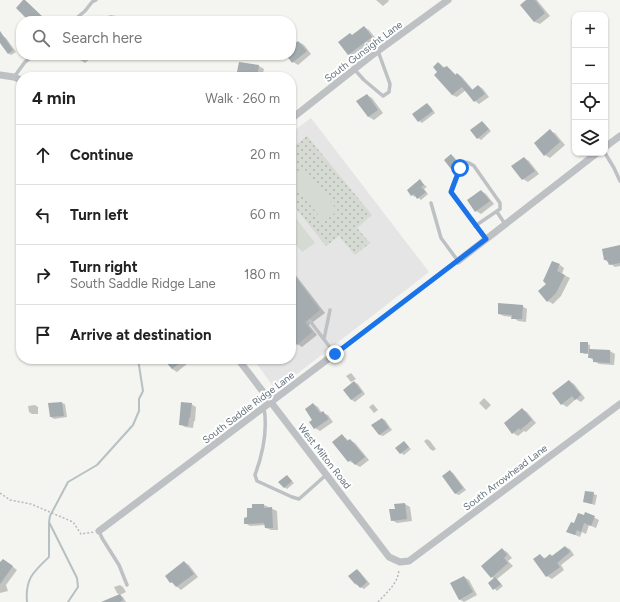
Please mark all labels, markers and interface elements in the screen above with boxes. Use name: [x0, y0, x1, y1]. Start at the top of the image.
map controls: [572, 12, 608, 156]
button: +: [572, 12, 608, 48]
search box: [16, 16, 296, 60]
street label: South Gunsight Lane: [322, 18, 405, 85]
icon: search: [30, 27, 52, 49]
text: Search here: [62, 29, 142, 47]
button: −: [572, 48, 608, 84]
button: locate: [572, 84, 608, 120]
text: 4 min: [32, 88, 76, 108]
text: Walk · 260 m: [205, 91, 280, 106]
button: layers: [572, 120, 608, 156]
icon: ahead: [32, 144, 54, 166]
text: Continue: [70, 146, 133, 164]
text: 20 m: [250, 147, 280, 162]
route start: [451, 159, 469, 177]
icon: left: [32, 204, 54, 226]
text: Turn left: [70, 206, 128, 224]
text: 60 m: [250, 207, 280, 222]
text: Turn right: [70, 258, 138, 276]
icon: right: [32, 264, 54, 286]
text: 180 m: [244, 267, 280, 282]
text: South Saddle Ridge Lane: [70, 276, 216, 291]
icon: arrive: [32, 324, 54, 346]
text: Arrive at destination: [70, 326, 211, 344]
route end: [326, 345, 344, 363]
street label: South Saddle Ridge Lane: [200, 368, 297, 446]
street label: West Milton Road: [295, 421, 354, 492]
street label: South Arrowhead Lane: [461, 441, 550, 513]

